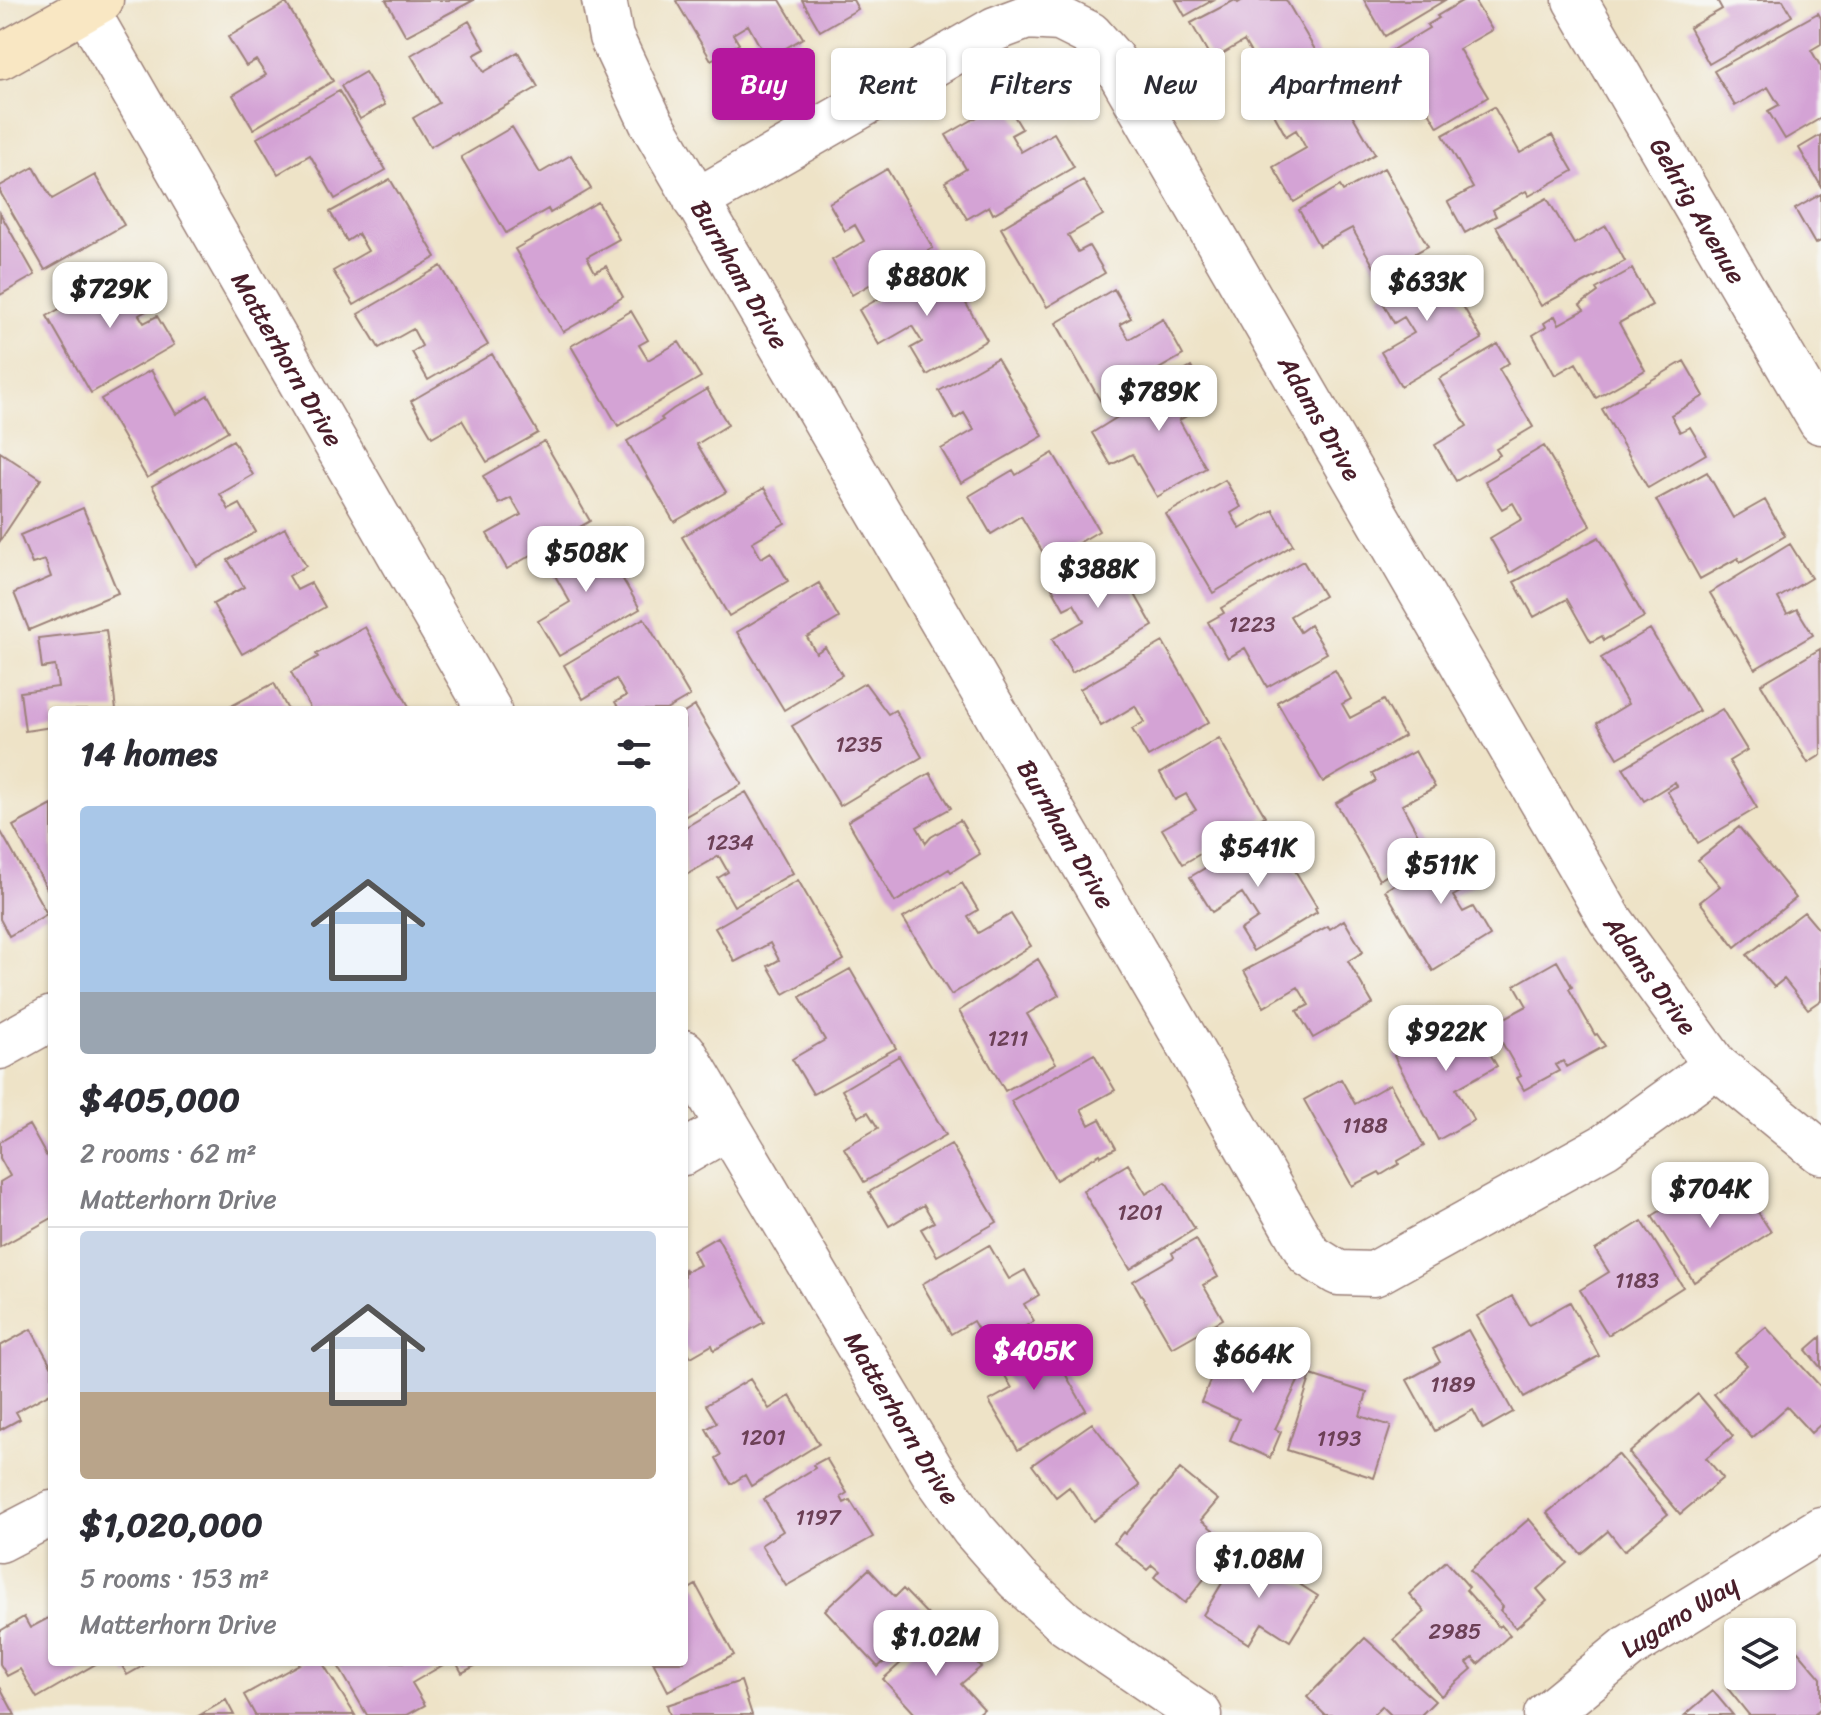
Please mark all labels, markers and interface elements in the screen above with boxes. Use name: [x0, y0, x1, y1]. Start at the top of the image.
chip: Buy: [712, 48, 815, 120]
chip: Rent: [831, 48, 946, 120]
chip: Filters: [962, 48, 1100, 120]
chip: New: [1116, 48, 1225, 120]
chip: Apartment: [1241, 48, 1429, 120]
street label: Gehrig Avenue: [1637, 128, 1759, 293]
street label: Burnham Drive: [678, 191, 802, 358]
pin: $880K: [871, 250, 983, 318]
text: $880K: [886, 253, 968, 299]
pin: $633K: [1371, 255, 1483, 323]
text: $633K: [1389, 258, 1465, 304]
pin: $729K: [54, 262, 166, 330]
street label: Matterhorn Drive: [218, 263, 356, 456]
text: $729K: [70, 265, 150, 311]
street label: Adams Drive: [1265, 345, 1375, 490]
pin: $789K: [1103, 365, 1215, 433]
text: $789K: [1119, 368, 1199, 414]
pin: $508K: [530, 526, 642, 594]
text: $508K: [545, 529, 627, 575]
pin: $388K: [1042, 542, 1154, 610]
text: $388K: [1059, 545, 1137, 591]
house number: 1223: [1229, 605, 1275, 644]
text: 14 homes: [80, 724, 217, 784]
house number: 1235: [835, 725, 883, 764]
icon: filters: [612, 732, 656, 776]
street label: Burnham Drive: [1004, 750, 1128, 918]
pin: $541K: [1202, 821, 1314, 889]
house number: 1234: [706, 823, 754, 862]
text: $541K: [1220, 824, 1296, 870]
pin: $511K: [1385, 838, 1497, 906]
text: $511K: [1405, 841, 1477, 887]
icon: home: [296, 858, 440, 1002]
street label: Adams Drive: [1590, 904, 1710, 1045]
pin: $922K: [1390, 1005, 1502, 1073]
text: $922K: [1406, 1008, 1486, 1054]
house number: 1211: [987, 1019, 1029, 1058]
text: $405,000: [80, 1070, 240, 1130]
house number: 1188: [1342, 1106, 1388, 1145]
text: 2 rooms · 62 m²: [80, 1130, 257, 1176]
pin: $704K: [1654, 1162, 1766, 1230]
text: $704K: [1670, 1165, 1750, 1211]
text: Matterhorn Drive: [80, 1176, 277, 1222]
house number: 1201: [1117, 1193, 1163, 1232]
house number: 1183: [1615, 1261, 1659, 1300]
icon: home: [296, 1283, 440, 1427]
street label: Matterhorn Drive: [831, 1322, 972, 1515]
pin: $405K: [978, 1324, 1090, 1392]
text: $405K: [993, 1327, 1075, 1373]
pin: $664K: [1197, 1327, 1309, 1395]
text: $664K: [1213, 1330, 1293, 1376]
house number: 1189: [1430, 1365, 1476, 1404]
house number: 1201: [740, 1418, 786, 1457]
house number: 1193: [1317, 1419, 1361, 1458]
text: $1,020,000: [80, 1495, 263, 1555]
house number: 1197: [796, 1498, 842, 1537]
pin: $1.08M: [1194, 1532, 1324, 1600]
text: $1.08M: [1214, 1535, 1304, 1581]
text: 5 rooms · 153 m²: [80, 1555, 269, 1601]
street label: Lugano Way: [1609, 1562, 1748, 1669]
text: Matterhorn Drive: [80, 1601, 277, 1647]
pin: $1.02M: [871, 1610, 1001, 1678]
house number: 2985: [1429, 1612, 1481, 1651]
text: $1.02M: [891, 1613, 981, 1659]
map controls: [1724, 1618, 1796, 1690]
button: layers: [1724, 1618, 1796, 1690]

